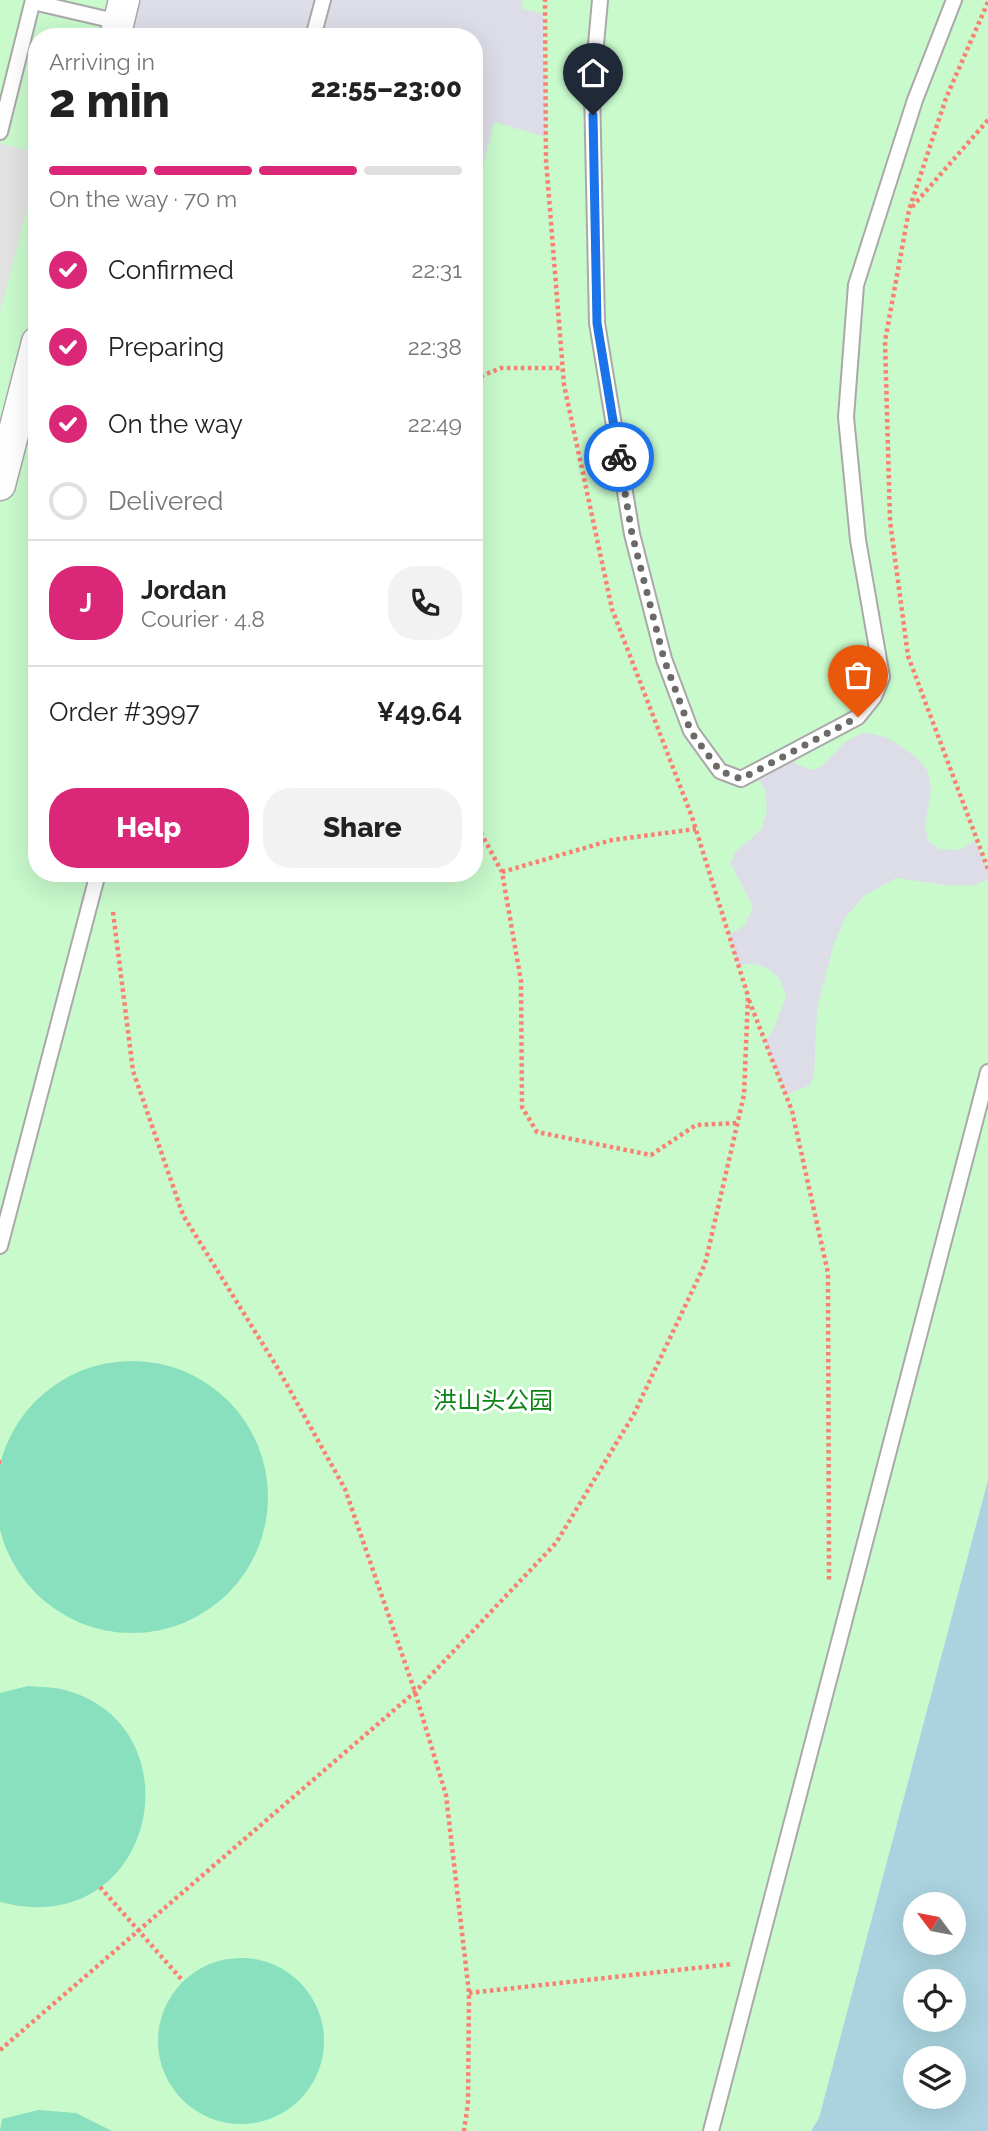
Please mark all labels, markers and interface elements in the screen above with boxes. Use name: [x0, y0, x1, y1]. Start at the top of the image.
pin: [563, 43, 623, 115]
text: Arriving in: [49, 48, 155, 75]
icon: home: [574, 54, 612, 92]
text: 22:55–23:00: [311, 73, 462, 103]
text: 2 min: [49, 74, 170, 128]
text: On the way · 70 m: [49, 185, 237, 212]
icon: check: [49, 251, 87, 289]
text: Confirmed: [108, 255, 234, 285]
text: 22:31: [412, 256, 462, 283]
icon: check: [49, 328, 87, 366]
text: Preparing: [108, 332, 224, 362]
text: 22:38: [408, 333, 462, 360]
icon: check: [49, 405, 87, 443]
text: On the way: [108, 409, 243, 439]
text: 22:49: [408, 410, 462, 437]
courier: [584, 422, 654, 492]
icon: bike: [600, 438, 638, 476]
text: Delivered: [108, 486, 223, 516]
button: phone: [388, 566, 462, 640]
text: Jordan: [141, 575, 227, 605]
text: J: [80, 588, 92, 618]
text: Courier · 4.8: [141, 605, 265, 632]
pin: [828, 645, 888, 717]
icon: bag: [839, 656, 877, 694]
text: Order #3997: [49, 697, 200, 727]
text: ¥49.64: [377, 697, 462, 727]
button: Help: [49, 788, 249, 868]
button: Share: [263, 788, 462, 868]
park label: 洪山头公园: [433, 1386, 553, 1415]
north arrow: [903, 1892, 966, 1955]
map controls: [903, 1892, 966, 2109]
button: locate: [903, 1969, 966, 2032]
button: layers: [903, 2046, 966, 2109]

